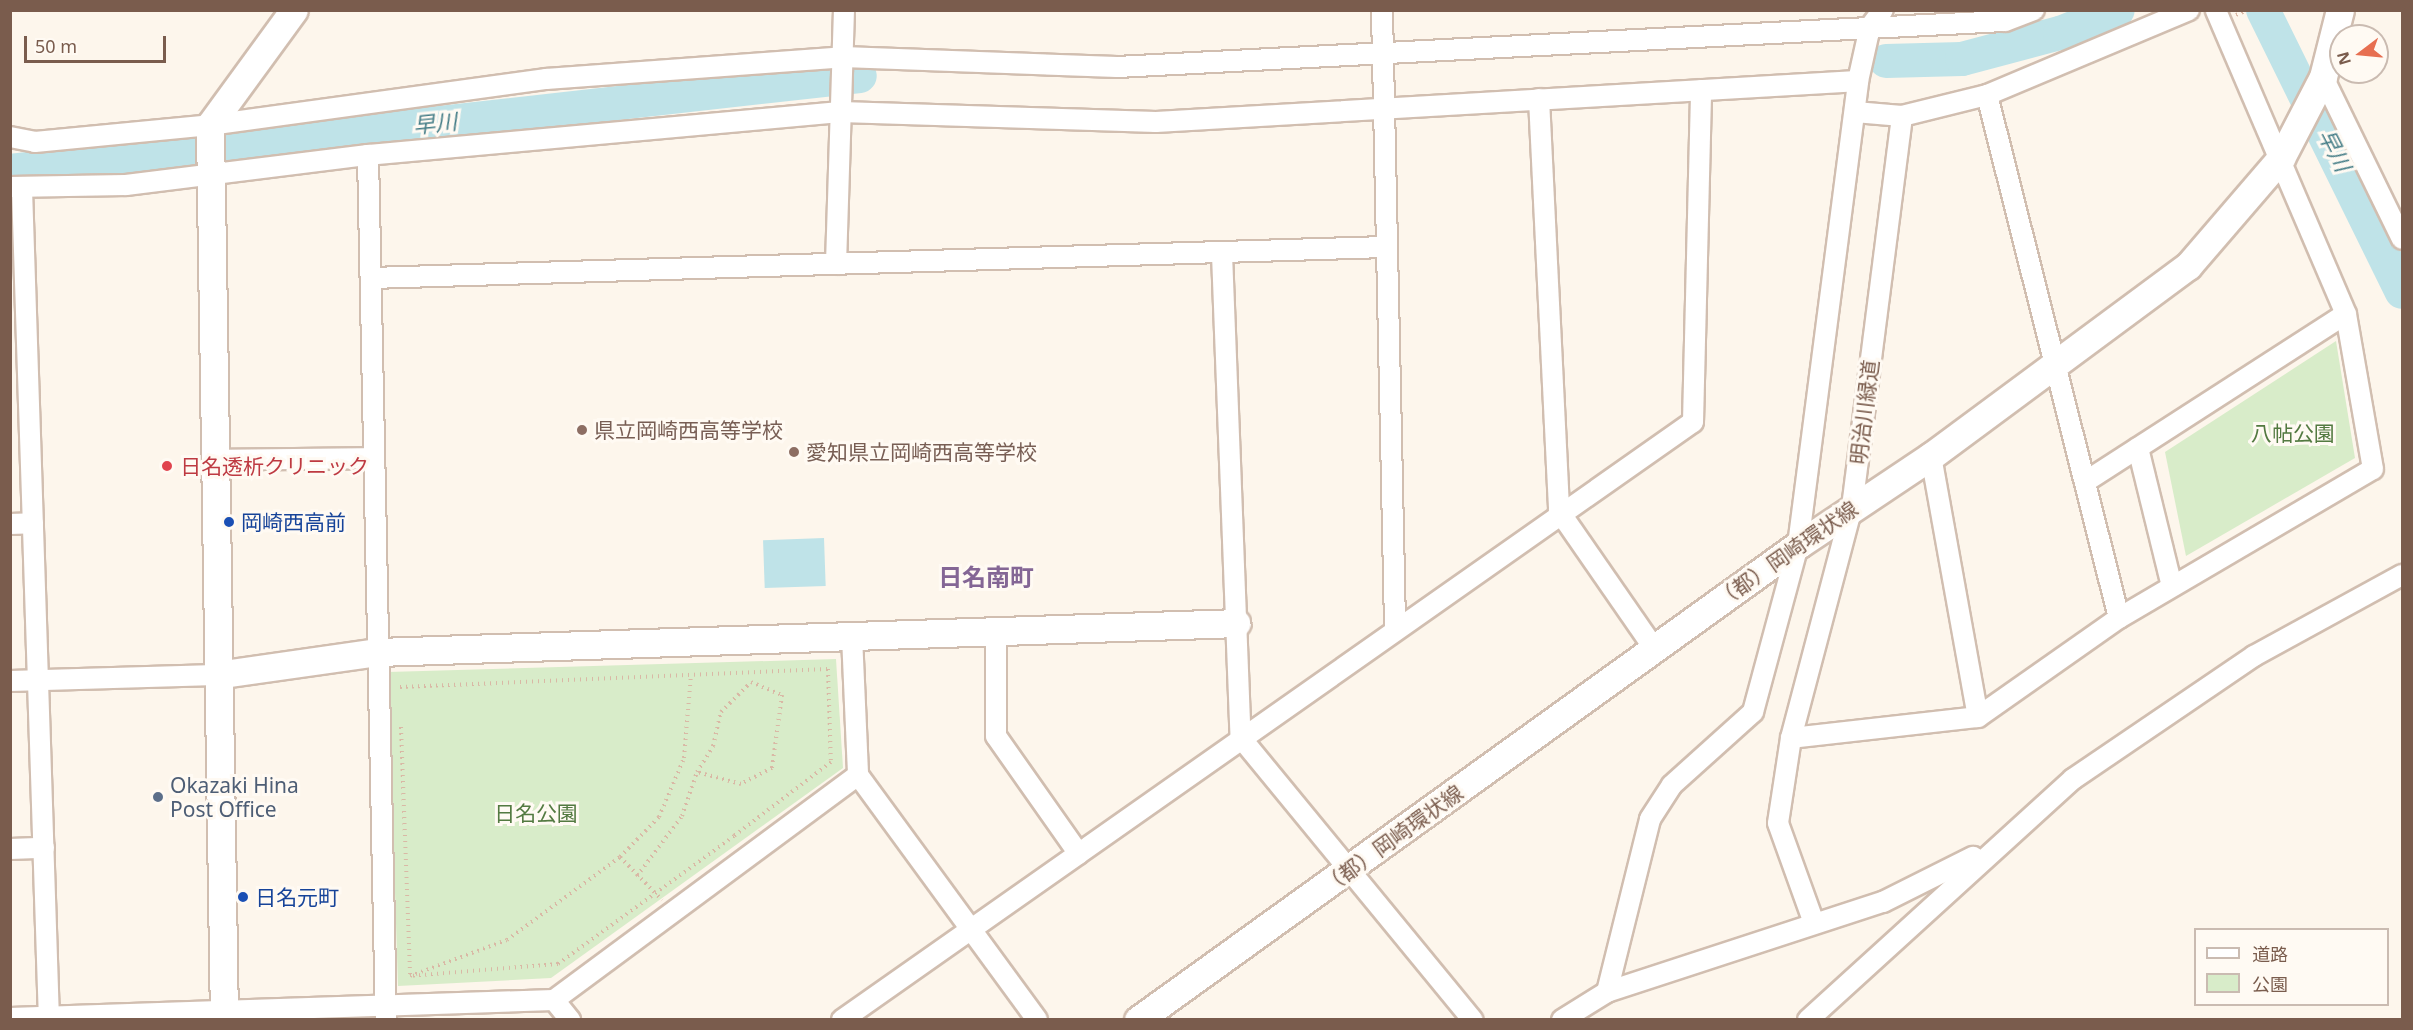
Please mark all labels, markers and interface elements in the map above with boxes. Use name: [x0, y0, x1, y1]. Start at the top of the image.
scale bar: [27, 24, 170, 62]
north arrow: [2329, 24, 2389, 84]
text: 50 m: [35, 34, 77, 58]
text: N: [2331, 49, 2356, 68]
water label: 早川: [412, 108, 458, 138]
water label: 早川: [2313, 124, 2357, 176]
street label: 明治川緑道: [1845, 358, 1883, 466]
place label: 県立岡崎西高等学校: [594, 417, 783, 443]
park label: 八帖公園: [2251, 420, 2335, 446]
marker: 県立岡崎西高等学校: [575, 423, 589, 437]
place label: 愛知県立岡崎西高等学校: [806, 439, 1037, 465]
marker: 愛知県立岡崎西高等学校: [787, 445, 801, 459]
place label: 日名透析クリニック: [180, 453, 369, 479]
marker: 日名透析クリニック: [158, 457, 176, 475]
street label: （都）岡崎環状線: [1710, 495, 1862, 613]
place label: 岡崎西高前: [241, 509, 346, 535]
marker: 岡崎西高前: [222, 515, 236, 529]
district label: 日名南町: [938, 563, 1034, 591]
place label: Okazaki Hina Post Office: [170, 772, 299, 822]
street label: （都）岡崎環状線: [1317, 779, 1467, 899]
marker: Okazaki Hina Post Office: [151, 790, 165, 804]
park label: 日名公園: [494, 800, 578, 826]
place label: 日名元町: [255, 884, 339, 910]
marker: 日名元町: [236, 890, 250, 904]
legend: [2194, 928, 2389, 1006]
text: 道路: [2252, 942, 2288, 966]
text: 公園: [2252, 972, 2288, 996]

